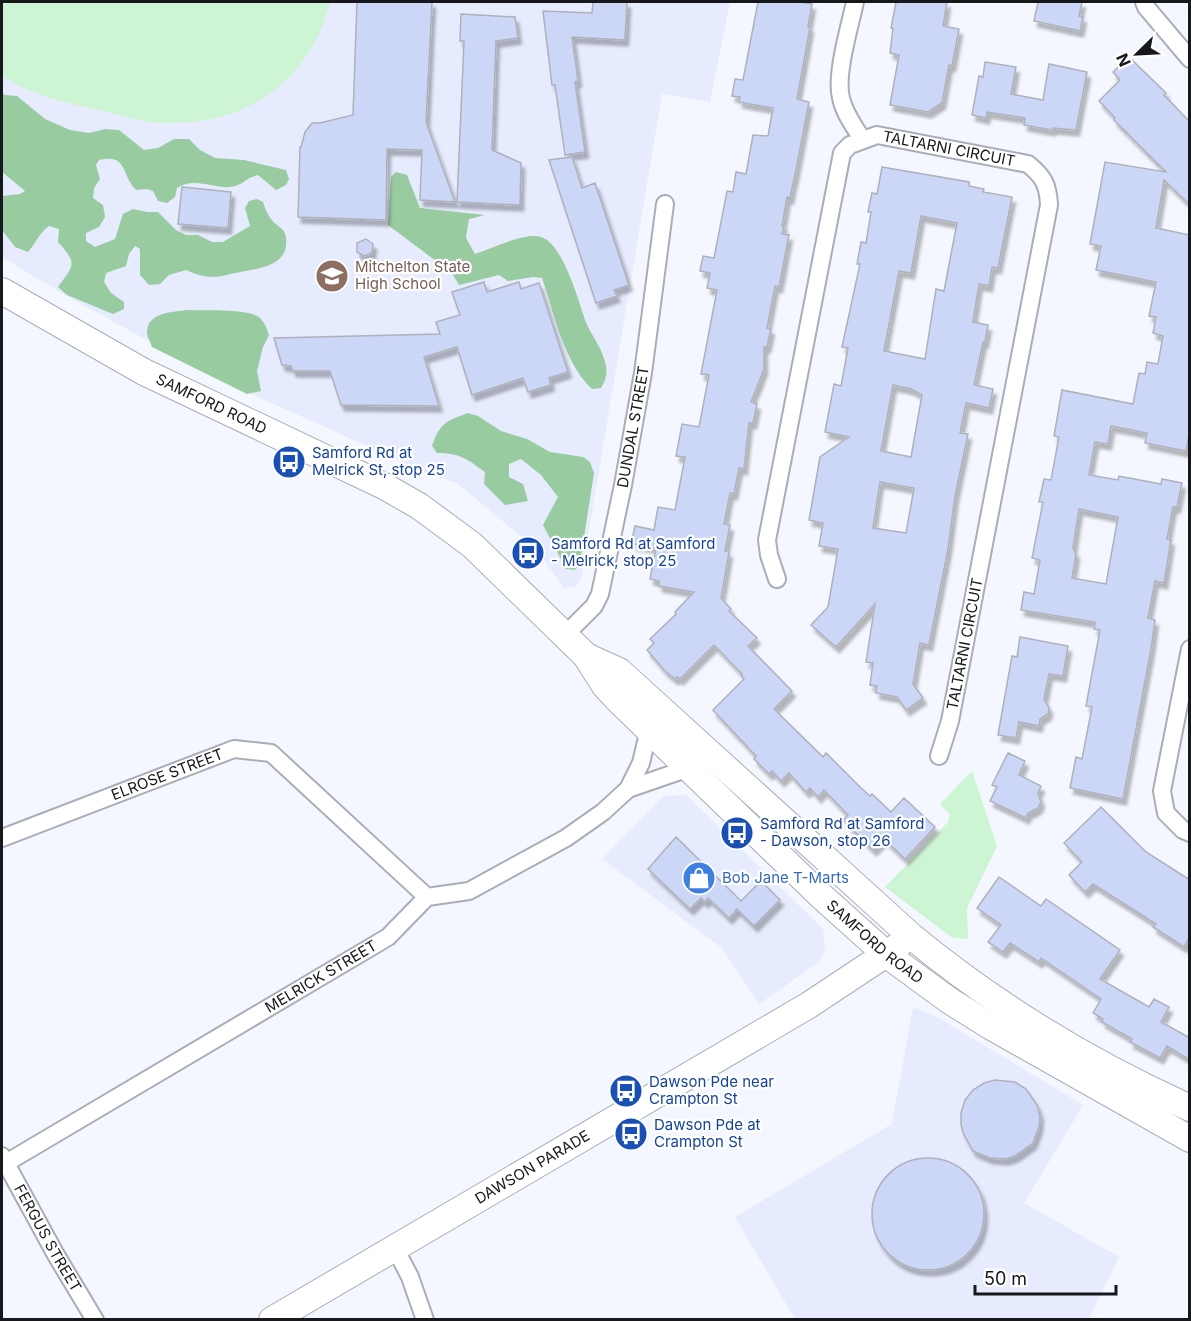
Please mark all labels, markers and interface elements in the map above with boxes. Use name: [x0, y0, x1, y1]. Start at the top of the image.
north arrow: [1107, 24, 1167, 84]
text: N: [1112, 50, 1135, 70]
street label: TALTARNI CIRCUIT: [881, 126, 1017, 170]
place label: Mitchelton State High School: [355, 257, 470, 293]
school or university icon: Mitchelton State High School: [314, 258, 350, 294]
street label: DUNDAL STREET: [613, 365, 653, 489]
street label: SAMFORD ROAD: [153, 369, 270, 438]
place label: Samford Rd at Melrick St, stop 25: [312, 443, 445, 479]
bus stop icon: Samford Rd at Melrick St, stop 25: [271, 444, 307, 480]
place label: Samford Rd at Samford - Melrick, stop 25: [551, 534, 715, 570]
bus stop icon: Samford Rd at Samford - Melrick, stop 25: [510, 535, 546, 571]
street label: TALTARNI CIRCUIT: [942, 576, 987, 712]
street label: ELROSE STREET: [108, 744, 226, 804]
place label: Samford Rd at Samford - Dawson, stop 26: [760, 814, 924, 850]
bus stop icon: Samford Rd at Samford - Dawson, stop 26: [719, 815, 755, 851]
shop icon: Bob Jane T-Marts: [681, 860, 717, 896]
place label: Bob Jane T-Marts: [722, 868, 849, 887]
street label: SAMFORD ROAD: [823, 896, 927, 987]
street label: MELRICK STREET: [261, 936, 380, 1017]
place label: Dawson Pde near Crampton St: [649, 1072, 774, 1108]
bus stop icon: Dawson Pde near Crampton St: [608, 1073, 644, 1109]
place label: Dawson Pde at Crampton St: [654, 1115, 761, 1151]
bus stop icon: Dawson Pde at Crampton St: [613, 1116, 649, 1152]
street label: DAWSON PARADE: [471, 1126, 593, 1208]
street label: FERGUS STREET: [10, 1181, 86, 1295]
scale bar: [975, 1258, 1116, 1296]
text: 50 m: [984, 1268, 1027, 1289]

